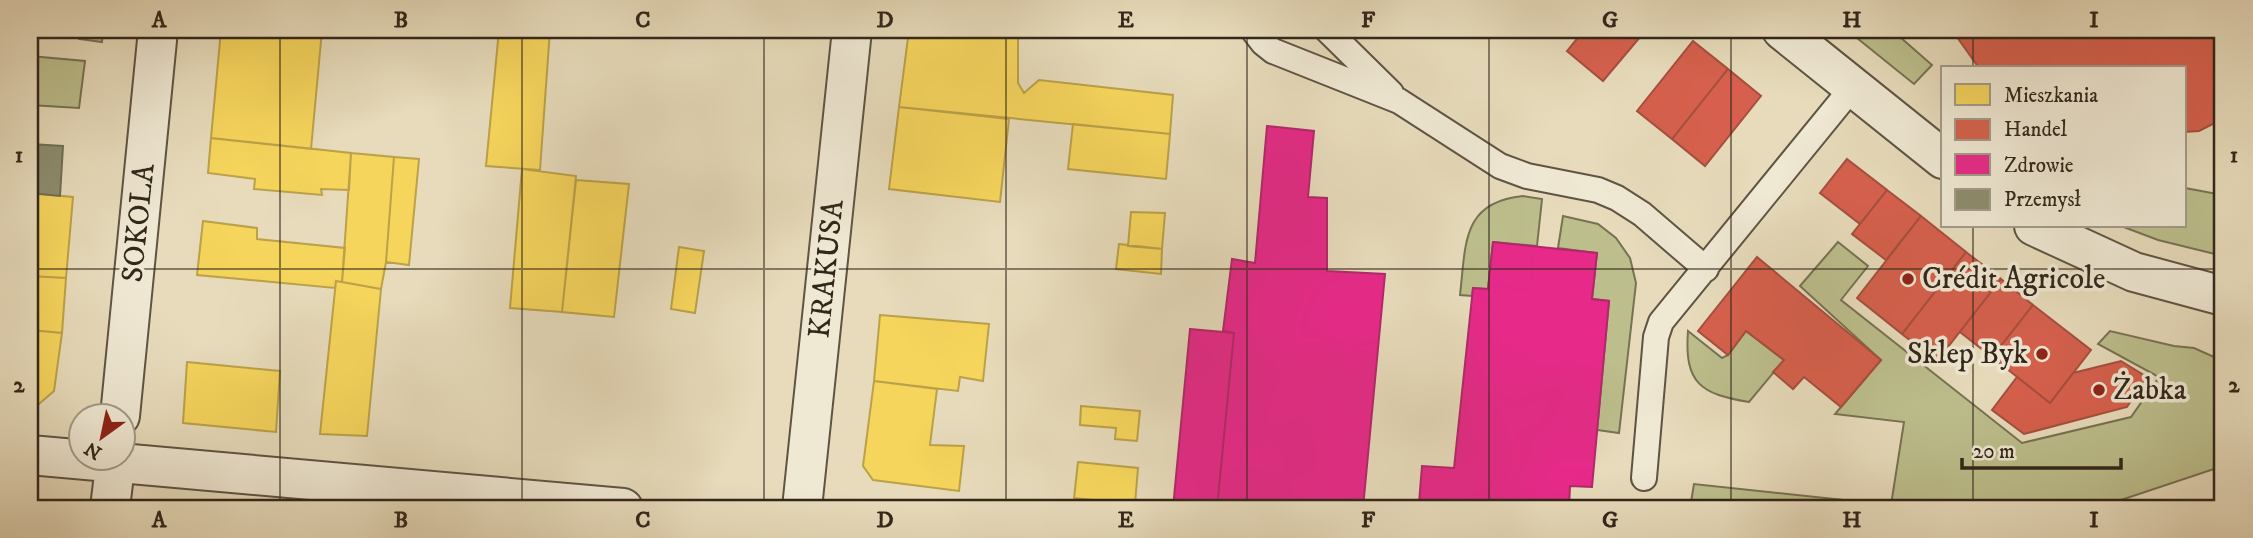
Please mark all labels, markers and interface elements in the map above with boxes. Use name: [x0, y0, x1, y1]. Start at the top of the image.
text: A: [151, 6, 168, 35]
text: B: [394, 6, 408, 35]
text: C: [635, 6, 651, 35]
text: D: [876, 6, 894, 35]
text: E: [1118, 6, 1134, 35]
text: F: [1361, 6, 1376, 35]
text: G: [1602, 6, 1618, 35]
text: H: [1842, 6, 1862, 35]
text: I: [2089, 6, 2099, 35]
legend: [1941, 66, 2186, 228]
text: Mieszkania: [2004, 83, 2098, 109]
text: Handel: [2004, 117, 2068, 143]
text: 1: [15, 141, 23, 170]
text: 1: [2230, 141, 2238, 170]
text: Zdrowie: [2004, 153, 2074, 179]
street label: SOKOLA: [114, 161, 164, 284]
text: Przemysł: [2004, 187, 2081, 213]
street label: KRAKUSA: [801, 197, 853, 340]
place label: Crédit Agricole: [1922, 261, 2105, 298]
marker: Crédit Agricole: [1900, 271, 1916, 287]
place label: Sklep Byk: [1907, 336, 2028, 373]
marker: Sklep Byk: [2034, 346, 2050, 362]
text: 2: [13, 371, 25, 400]
place label: Żabka: [2113, 371, 2187, 409]
text: 2: [2228, 371, 2240, 400]
marker: Żabka: [2091, 382, 2107, 398]
north arrow: [66, 402, 136, 472]
scale bar: [1962, 426, 2122, 470]
text: N: [80, 436, 106, 464]
text: 20 m: [1973, 439, 2015, 465]
text: A: [151, 506, 168, 535]
text: B: [394, 506, 408, 535]
text: C: [635, 506, 651, 535]
text: D: [876, 506, 894, 535]
text: E: [1118, 506, 1134, 535]
text: F: [1361, 506, 1376, 535]
text: G: [1602, 506, 1618, 535]
text: H: [1842, 506, 1862, 535]
text: I: [2089, 506, 2099, 535]

